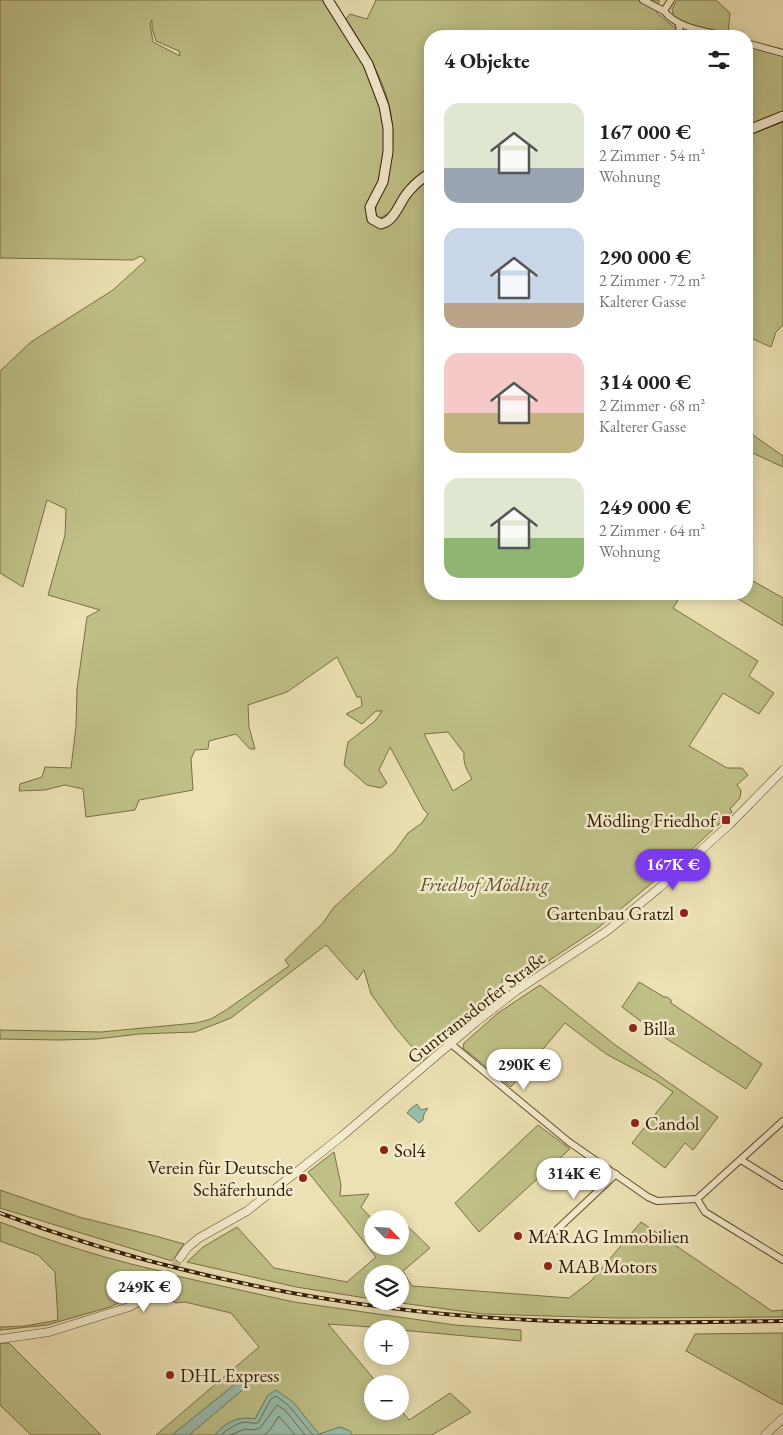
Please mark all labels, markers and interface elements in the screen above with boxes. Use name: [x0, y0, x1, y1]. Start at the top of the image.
icon: filters: [705, 46, 733, 74]
text: 4 Objekte: [444, 47, 530, 74]
text: 167 000 €: [599, 118, 691, 145]
icon: home: [484, 123, 544, 183]
text: 2 Zimmer · 54 m²: [599, 145, 705, 166]
text: Wohnung: [599, 166, 660, 187]
text: 290 000 €: [599, 243, 691, 270]
icon: home: [484, 248, 544, 308]
text: 2 Zimmer · 72 m²: [599, 270, 705, 291]
text: Kalterer Gasse: [599, 291, 686, 312]
text: 314 000 €: [599, 368, 691, 395]
icon: home: [484, 373, 544, 433]
text: 2 Zimmer · 68 m²: [599, 395, 705, 416]
text: Kalterer Gasse: [599, 416, 686, 437]
text: 249 000 €: [599, 493, 691, 520]
icon: home: [484, 498, 544, 558]
text: 2 Zimmer · 64 m²: [599, 520, 705, 541]
text: Wohnung: [599, 541, 660, 562]
place label: Mödling Friedhof: [586, 808, 718, 833]
marker: Mödling Friedhof: [720, 814, 732, 826]
pin: 167K €: [632, 848, 714, 891]
text: 167K €: [646, 854, 700, 875]
park label: Friedhof Mödling: [419, 872, 549, 897]
place label: Gartenbau Gratzl: [547, 901, 674, 926]
marker: Gartenbau Gratzl: [678, 907, 690, 919]
street label: Guntramsdorfer Straße: [402, 946, 551, 1069]
place label: Billa: [643, 1016, 676, 1041]
marker: Billa: [627, 1022, 639, 1034]
pin: 290K €: [483, 1048, 565, 1091]
text: 290K €: [497, 1054, 551, 1075]
place label: Candol: [645, 1111, 700, 1136]
marker: Candol: [629, 1117, 641, 1129]
place label: Sol4: [394, 1138, 427, 1163]
marker: Sol4: [378, 1144, 390, 1156]
place label: Verein für Deutsche Schäferhunde: [147, 1155, 293, 1202]
pin: 314K €: [533, 1158, 615, 1200]
text: 314K €: [547, 1163, 601, 1184]
marker: Verein für Deutsche Schäferhunde: [297, 1172, 309, 1184]
north arrow: [364, 1210, 409, 1255]
map controls: [364, 1210, 409, 1420]
place label: MARAG Immobilien: [528, 1224, 689, 1249]
marker: MARAG Immobilien: [512, 1230, 524, 1242]
place label: MAB Motors: [558, 1254, 657, 1279]
marker: MAB Motors: [542, 1260, 554, 1272]
button: layers: [364, 1265, 409, 1310]
pin: 249K €: [103, 1270, 185, 1313]
text: 249K €: [117, 1276, 171, 1297]
button: +: [364, 1320, 409, 1365]
place label: DHL Express: [180, 1363, 279, 1388]
marker: DHL Express: [164, 1369, 176, 1381]
button: −: [364, 1375, 409, 1420]

